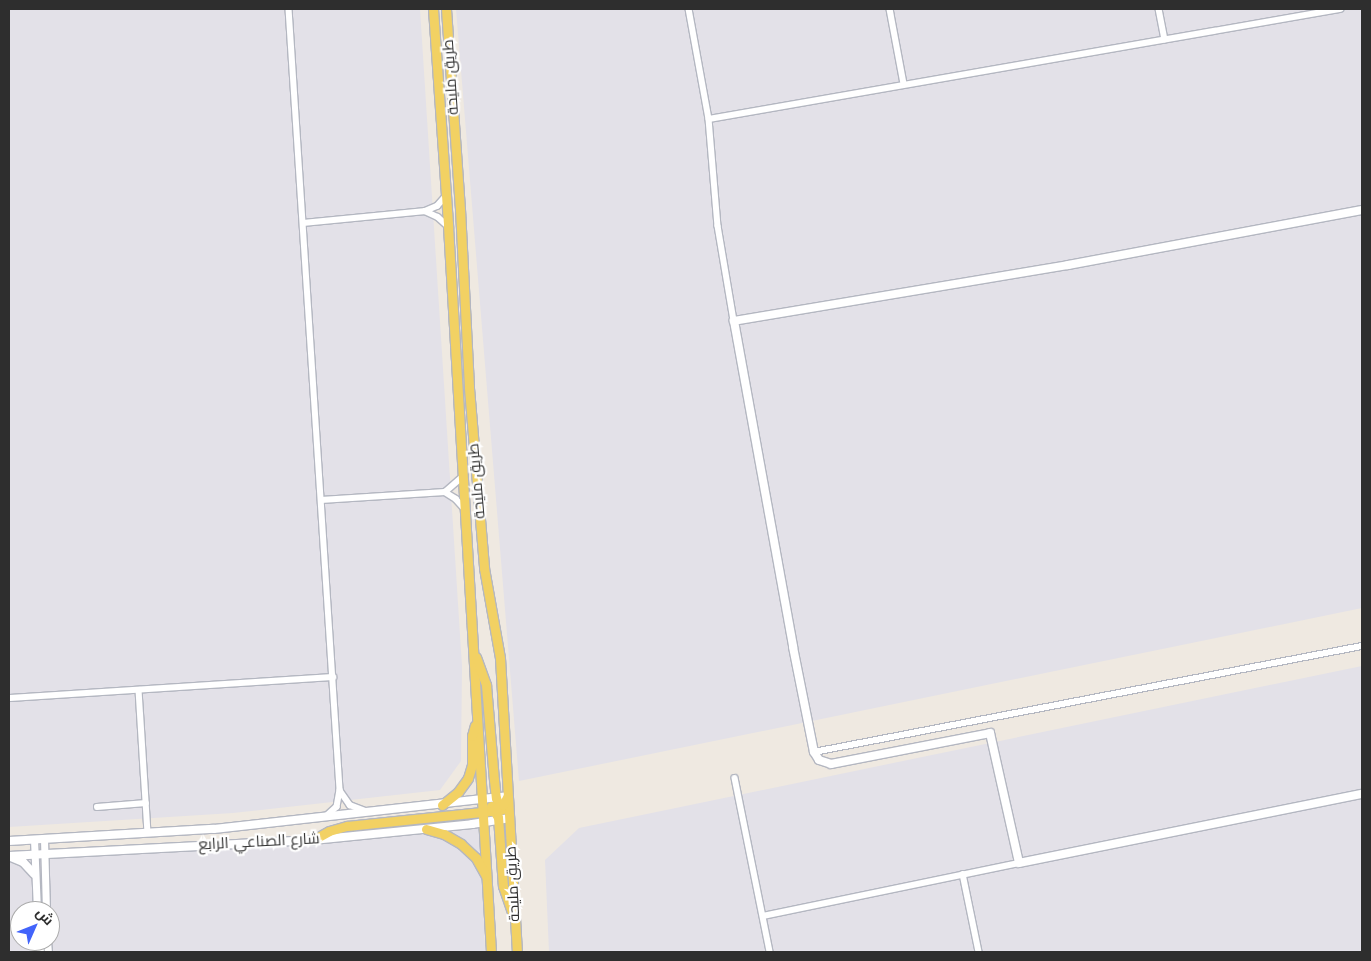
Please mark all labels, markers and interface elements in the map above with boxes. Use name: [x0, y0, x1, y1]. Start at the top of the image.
street label: طريق مليحة: [439, 39, 463, 115]
street label: طريق مليحة: [465, 442, 489, 520]
street label: شارع الصناعي الرابع: [198, 830, 320, 854]
street label: طريق مليحة: [502, 846, 524, 922]
north arrow: [10, 901, 60, 951]
text: ش: [33, 904, 57, 928]

